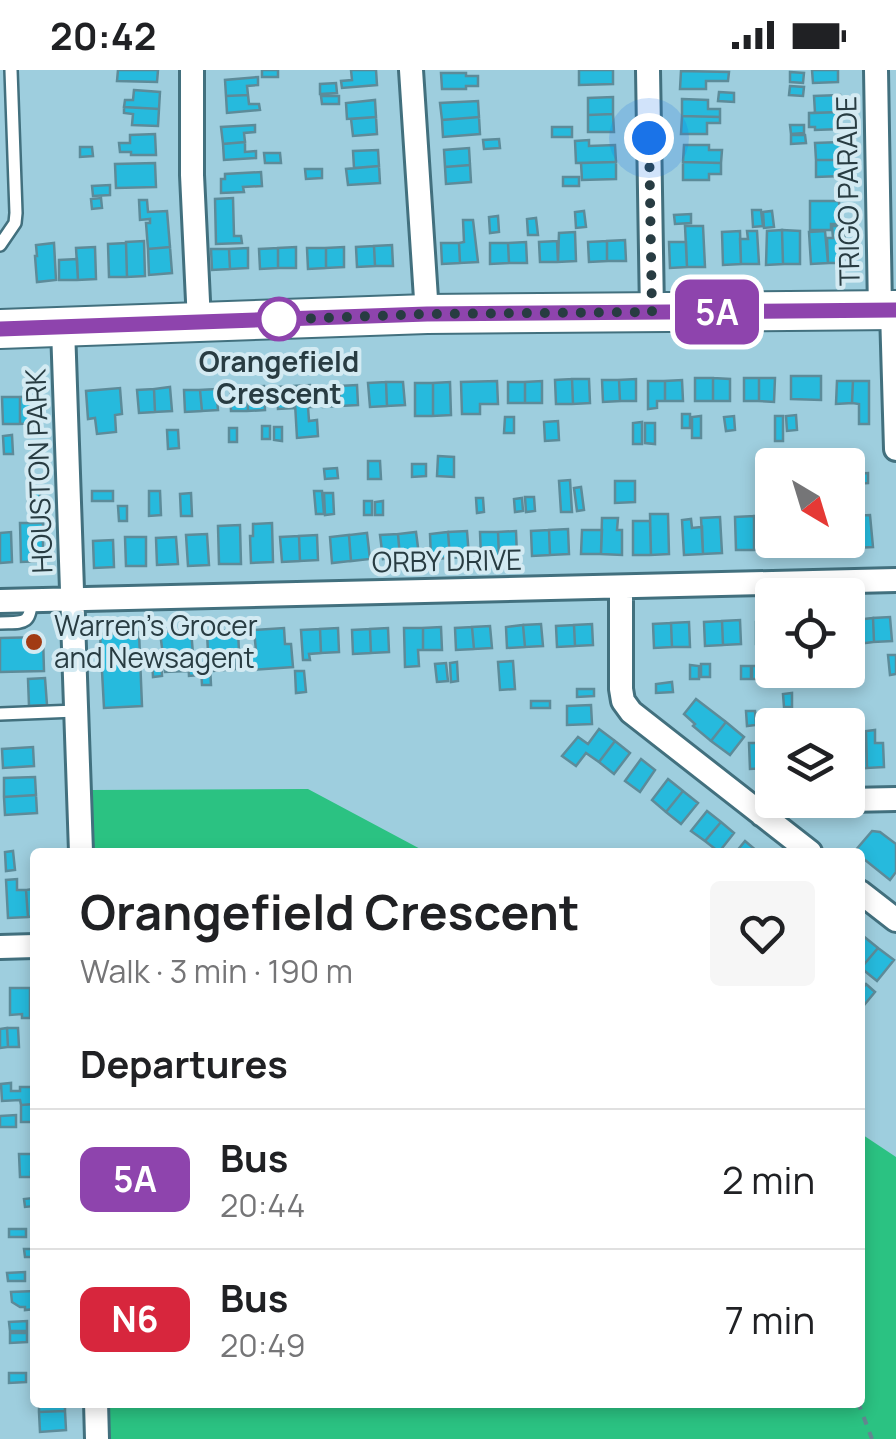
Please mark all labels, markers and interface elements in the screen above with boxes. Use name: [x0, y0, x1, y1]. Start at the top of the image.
text: 20:42: [50, 9, 156, 61]
street label: TRIGO PARADE: [826, 96, 868, 286]
your location: [624, 113, 674, 163]
line badge: 5A: [672, 280, 762, 344]
text: 5A: [695, 288, 739, 336]
marker: Orangefield Crescent: [258, 298, 300, 340]
place label: Orangefield Crescent: [199, 342, 359, 412]
street label: HOUSTON PARK: [15, 368, 61, 574]
north arrow: [755, 448, 865, 558]
map controls: [755, 448, 865, 818]
street label: ORBY DRIVE: [372, 540, 522, 580]
button: locate: [755, 578, 865, 688]
place label: Warren's Grocer and Newsagent: [54, 606, 258, 676]
marker: Warren's Grocer and Newsagent: [23, 631, 45, 653]
button: layers: [755, 708, 865, 818]
text: Orangefield Crescent: [80, 879, 579, 944]
button: heart: [710, 881, 815, 986]
text: Walk · 3 min · 190 m: [80, 949, 353, 993]
text: Departures: [80, 1037, 288, 1089]
text: Bus: [220, 1131, 288, 1183]
text: 2 min: [722, 1153, 815, 1205]
text: 5A: [113, 1155, 157, 1203]
text: 20:44: [220, 1183, 305, 1227]
text: Bus: [220, 1271, 288, 1323]
text: 7 min: [725, 1293, 815, 1345]
text: N6: [112, 1295, 158, 1343]
text: 20:49: [220, 1323, 306, 1367]

